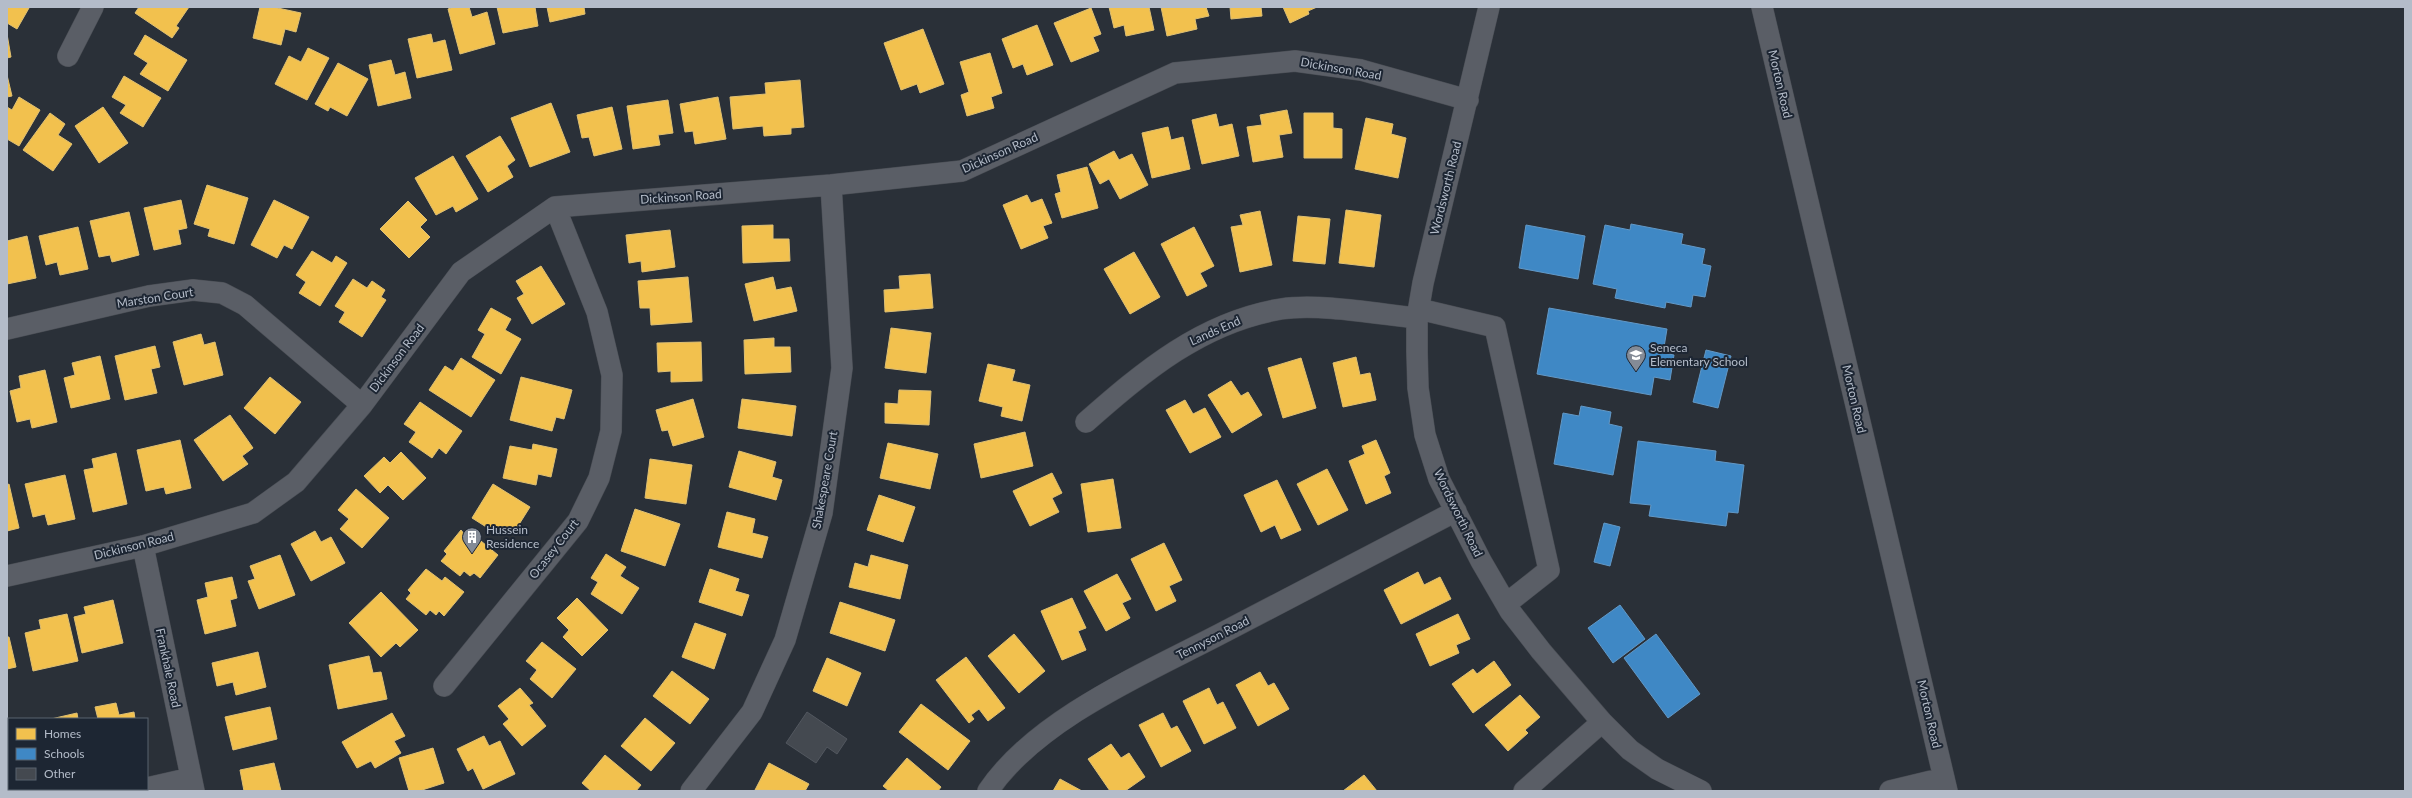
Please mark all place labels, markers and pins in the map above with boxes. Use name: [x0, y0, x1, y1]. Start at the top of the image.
place label: Seneca Elementary School: [1650, 340, 1748, 369]
school or university icon: Seneca Elementary School: [1625, 344, 1647, 372]
place label: Hussein Residence: [486, 522, 539, 551]
building icon: Hussein Residence: [461, 526, 483, 554]

